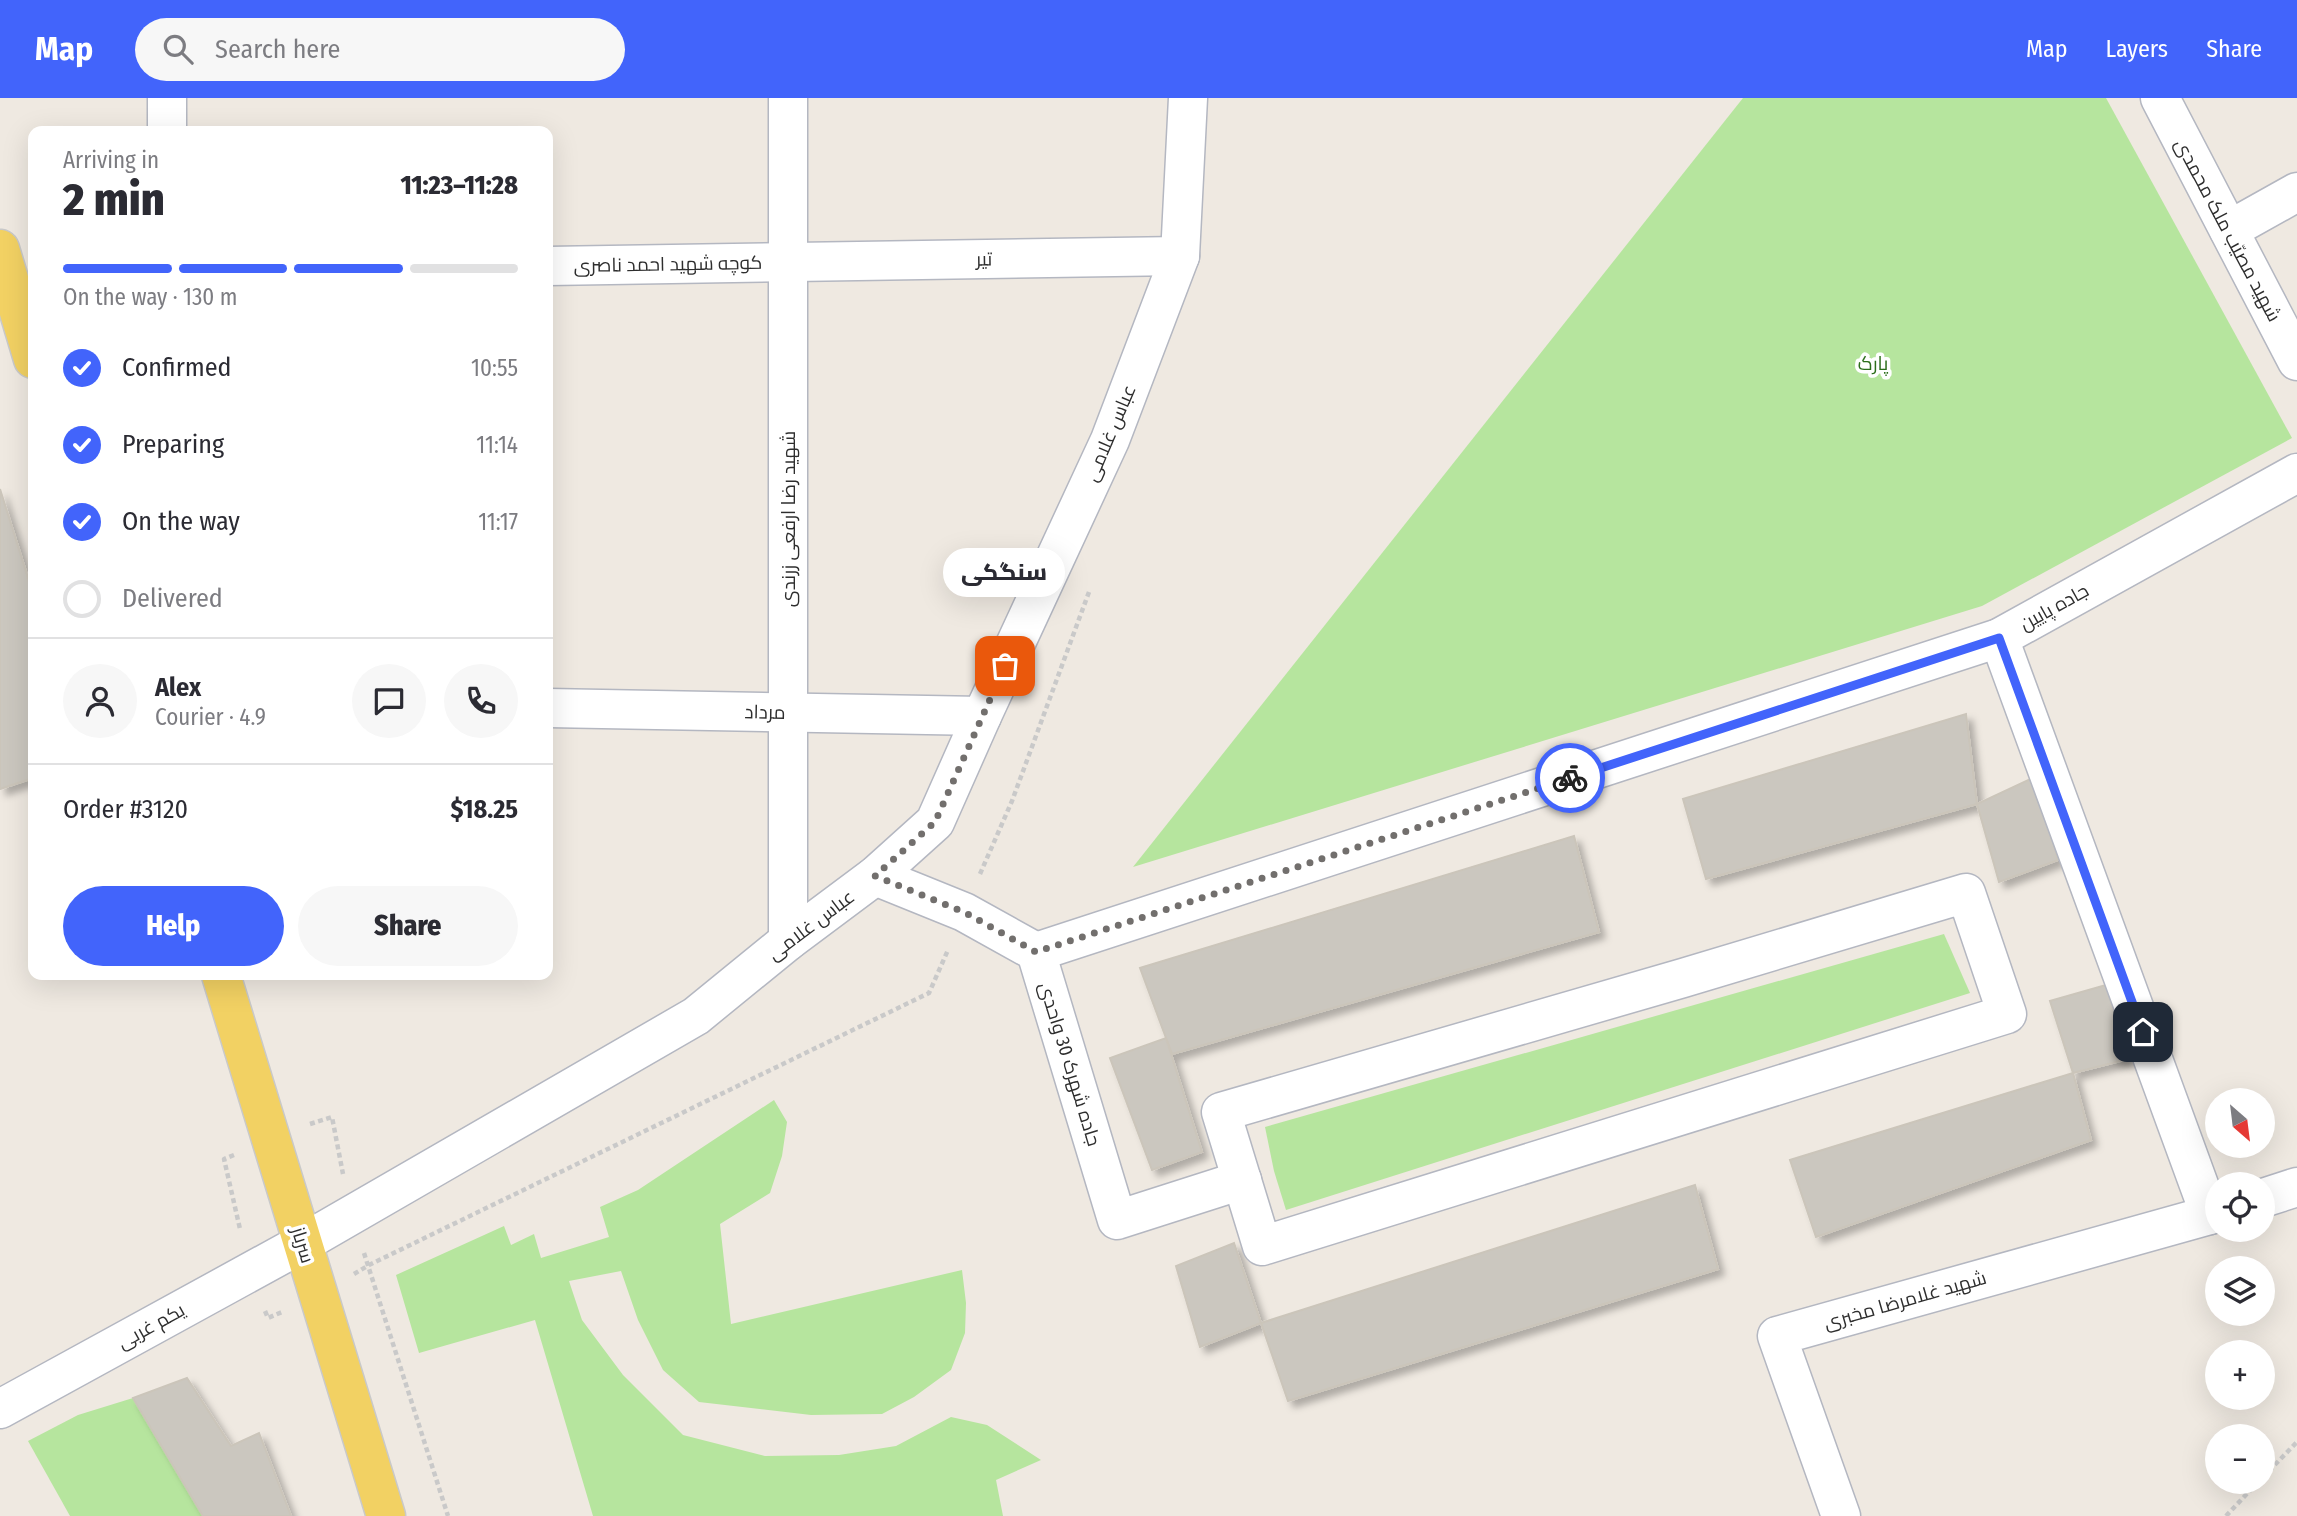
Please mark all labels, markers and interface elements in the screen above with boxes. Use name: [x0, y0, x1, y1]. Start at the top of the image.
search box: [135, 18, 625, 81]
text: Map: [35, 29, 93, 69]
icon: search: [159, 30, 197, 68]
text: Search here: [215, 34, 340, 65]
text: Map: [2026, 35, 2068, 63]
text: Layers: [2106, 35, 2168, 63]
text: Share: [2206, 35, 2262, 63]
street label: شهید مصیّب ملک محمدی: [2170, 134, 2286, 326]
text: Arriving in: [63, 146, 159, 174]
text: 11:23–11:28: [401, 170, 518, 201]
text: 2 min: [63, 172, 165, 227]
street label: تیر: [975, 247, 992, 271]
street label: کوچه شهید احمد ناصری: [573, 251, 763, 278]
text: On the way · 130 m: [63, 283, 237, 311]
icon: check: [63, 349, 101, 387]
text: Confirmed: [122, 352, 232, 383]
park label: پارک: [1858, 352, 1888, 376]
text: 10:55: [471, 354, 518, 382]
street label: عباس غلامی: [1079, 381, 1141, 485]
icon: check: [63, 426, 101, 464]
text: Preparing: [122, 429, 224, 460]
text: 11:14: [476, 431, 518, 459]
street label: شهید رضا ارفعی زرندی: [777, 431, 800, 607]
icon: check: [63, 503, 101, 541]
text: On the way: [122, 506, 240, 537]
text: 11:17: [478, 508, 518, 536]
callout: سنگکی: [944, 547, 1066, 596]
text: سنگکی: [961, 558, 1047, 586]
street label: جاده پایین: [2015, 579, 2093, 636]
text: Delivered: [122, 583, 223, 614]
pin: [975, 636, 1035, 696]
icon: bag: [986, 647, 1024, 685]
button: person: [63, 664, 137, 738]
button: chat: [352, 664, 426, 738]
button: phone: [444, 664, 518, 738]
text: Alex: [155, 672, 201, 703]
street label: مرداد: [744, 700, 786, 724]
text: Courier · 4.9: [155, 703, 266, 731]
courier: [1535, 743, 1605, 813]
icon: bike: [1551, 759, 1589, 797]
text: Order #3120: [63, 794, 188, 825]
text: $18.25: [451, 794, 518, 825]
street label: عباس غلامی: [763, 885, 859, 965]
button: Help: [63, 886, 284, 966]
button: Share: [298, 886, 518, 966]
street label: جاده شهرک 30 واحدی: [1034, 979, 1106, 1149]
pin: [2113, 1002, 2173, 1062]
icon: home: [2124, 1013, 2162, 1051]
north arrow: [2205, 1088, 2275, 1158]
map controls: [2205, 1088, 2275, 1494]
button: locate: [2205, 1172, 2275, 1242]
street label: سرباز: [286, 1223, 319, 1266]
button: layers: [2205, 1256, 2275, 1326]
street label: شهید غلامرضا مخبری: [1821, 1266, 1989, 1334]
street label: یکم غربی: [113, 1298, 190, 1356]
button: +: [2205, 1340, 2275, 1410]
button: −: [2205, 1424, 2275, 1494]

